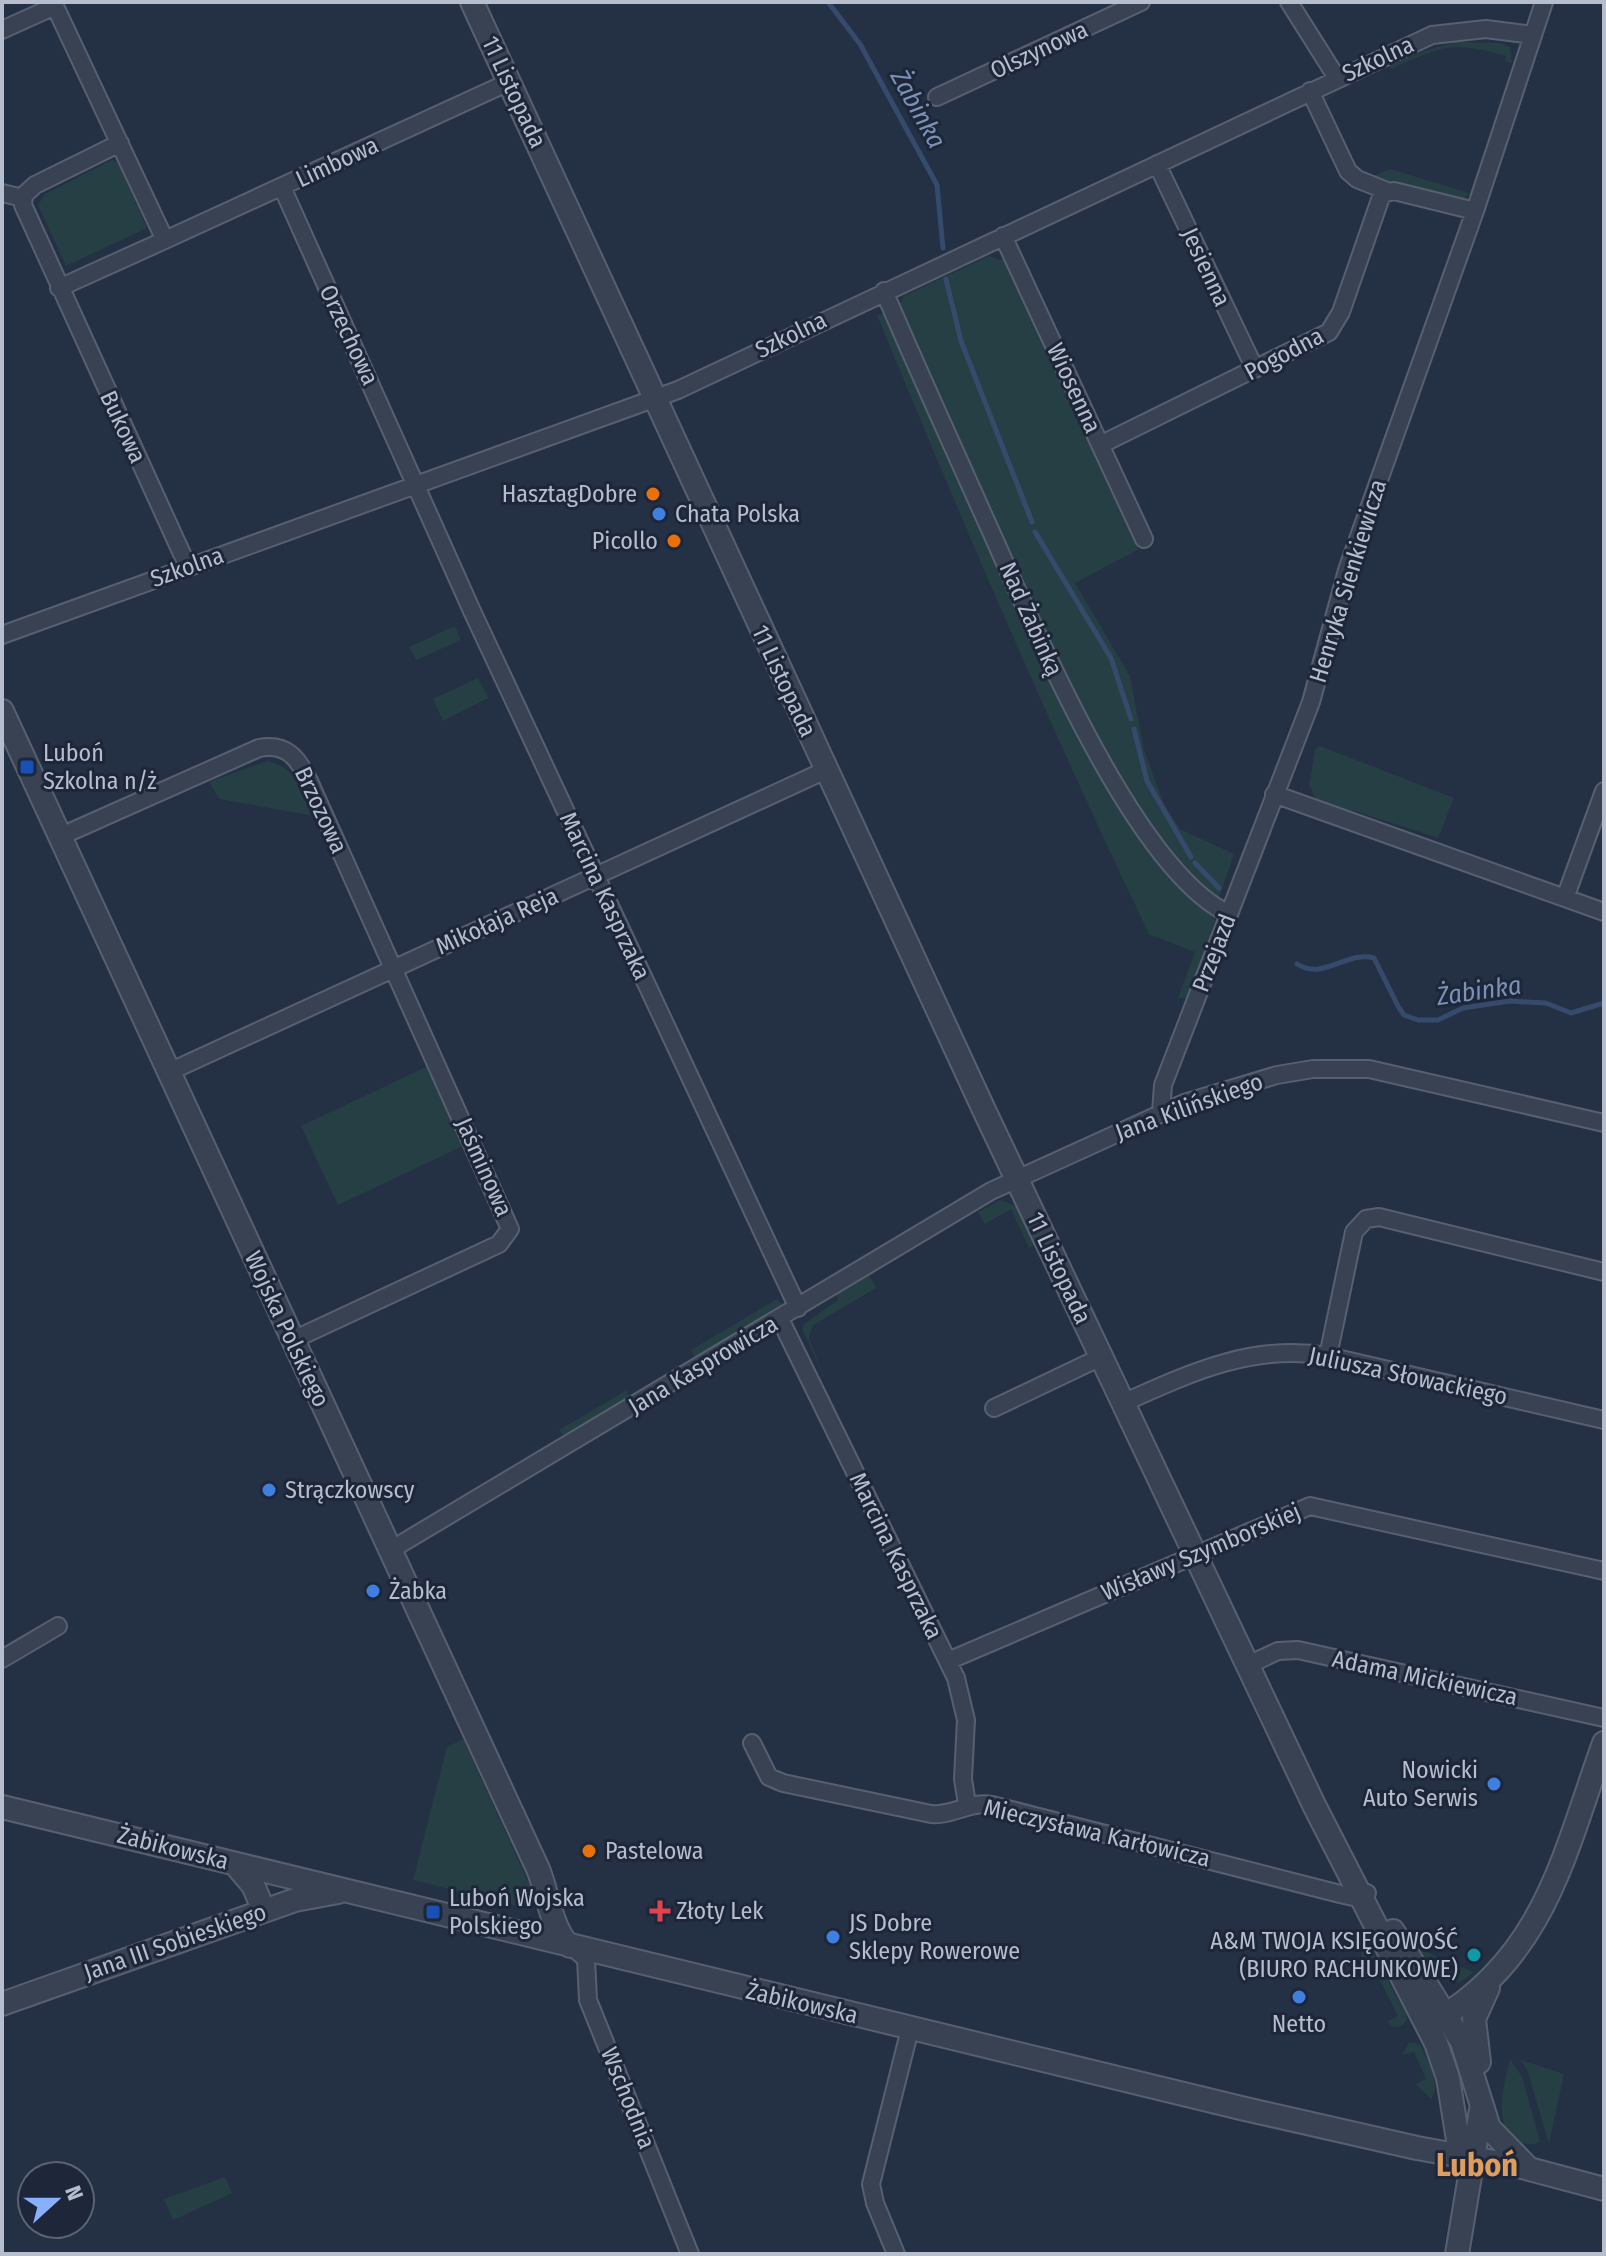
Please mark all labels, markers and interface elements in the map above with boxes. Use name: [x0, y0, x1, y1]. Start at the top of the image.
street label: Olszynowa: [986, 15, 1092, 85]
street label: Szkolna: [1338, 30, 1418, 88]
street label: 11 Listopada: [476, 32, 552, 152]
water label: Żabinka: [883, 63, 952, 154]
street label: Limbowa: [291, 131, 383, 193]
street label: Jesienna: [1176, 223, 1236, 311]
street label: Orzechowa: [314, 281, 384, 389]
street label: Szkolna: [751, 306, 831, 364]
street label: Pogodna: [1240, 322, 1328, 386]
street label: Wiosenna: [1041, 339, 1107, 437]
street label: Bukowa: [94, 386, 152, 468]
street label: Henryka Sienkiewicza: [1304, 476, 1392, 686]
place label: HasztagDobre: [502, 480, 637, 508]
marker: HasztagDobre: [644, 485, 662, 503]
place label: Chata Polska: [675, 500, 800, 528]
marker: Chata Polska: [650, 505, 668, 523]
place label: Picollo: [592, 527, 658, 555]
marker: Picollo: [665, 532, 683, 550]
street label: Szkolna: [147, 541, 227, 593]
street label: Nad Żabinką: [993, 558, 1069, 680]
street label: 11 Listopada: [746, 621, 822, 741]
place label: Luboń Szkolna n/ż: [43, 739, 157, 795]
marker: Luboń Szkolna n/ż: [18, 758, 36, 776]
street label: Brzozowa: [289, 762, 353, 858]
street label: Marcina Kasprzaka: [554, 808, 656, 984]
street label: Mikołaja Reja: [432, 882, 562, 960]
street label: Przejazd: [1186, 910, 1242, 996]
water label: Żabinka: [1434, 970, 1523, 1012]
street label: Jana Kilińskiego: [1111, 1067, 1267, 1147]
street label: Jaśminowa: [450, 1113, 518, 1221]
street label: 11 Listopada: [1021, 1208, 1097, 1328]
street label: Wojska Polskiego: [239, 1247, 335, 1411]
street label: Jana Kasprowicza: [623, 1310, 783, 1420]
street label: Juliusza Słowackiego: [1306, 1341, 1510, 1411]
street label: Marcina Kasprzaka: [844, 1468, 948, 1644]
place label: Strączkowscy: [285, 1476, 415, 1504]
marker: Strączkowscy: [260, 1481, 278, 1499]
street label: Wisławy Szymborskiej: [1097, 1497, 1305, 1607]
place label: Żabka: [389, 1577, 447, 1605]
marker: Żabka: [364, 1582, 382, 1600]
street label: Adama Mickiewicza: [1330, 1645, 1520, 1711]
place label: Nowicki Auto Serwis: [1363, 1756, 1478, 1812]
marker: Nowicki Auto Serwis: [1485, 1775, 1503, 1793]
street label: Mieczysława Karłowicza: [981, 1793, 1213, 1873]
street label: Żabikowska: [114, 1821, 232, 1875]
place label: Pastelowa: [605, 1837, 704, 1865]
marker: Pastelowa: [580, 1842, 598, 1860]
place label: Luboń Wojska Polskiego: [449, 1884, 585, 1940]
place label: Złoty Lek: [676, 1897, 764, 1925]
street label: Jana III Sobieskiego: [80, 1898, 270, 1986]
marker: Złoty Lek: [651, 1902, 669, 1920]
marker: Luboń Wojska Polskiego: [424, 1903, 442, 1921]
place label: JS Dobre Sklepy Rowerowe: [849, 1909, 1020, 1965]
place label: A&M TWOJA KSIĘGOWOŚĆ (BIURO RACHUNKOWE): [1210, 1927, 1458, 1983]
marker: JS Dobre Sklepy Rowerowe: [824, 1928, 842, 1946]
marker: A&M TWOJA KSIĘGOWOŚĆ (BIURO RACHUNKOWE): [1465, 1946, 1483, 1964]
street label: Żabikowska: [743, 1977, 861, 2029]
marker: Netto: [1290, 1988, 1308, 2006]
place label: Netto: [1272, 2010, 1326, 2038]
street label: Wschodnia: [595, 2043, 661, 2153]
district label: Luboń: [1436, 2146, 1518, 2184]
north arrow: [16, 2160, 96, 2240]
text: N: [59, 2182, 89, 2204]

